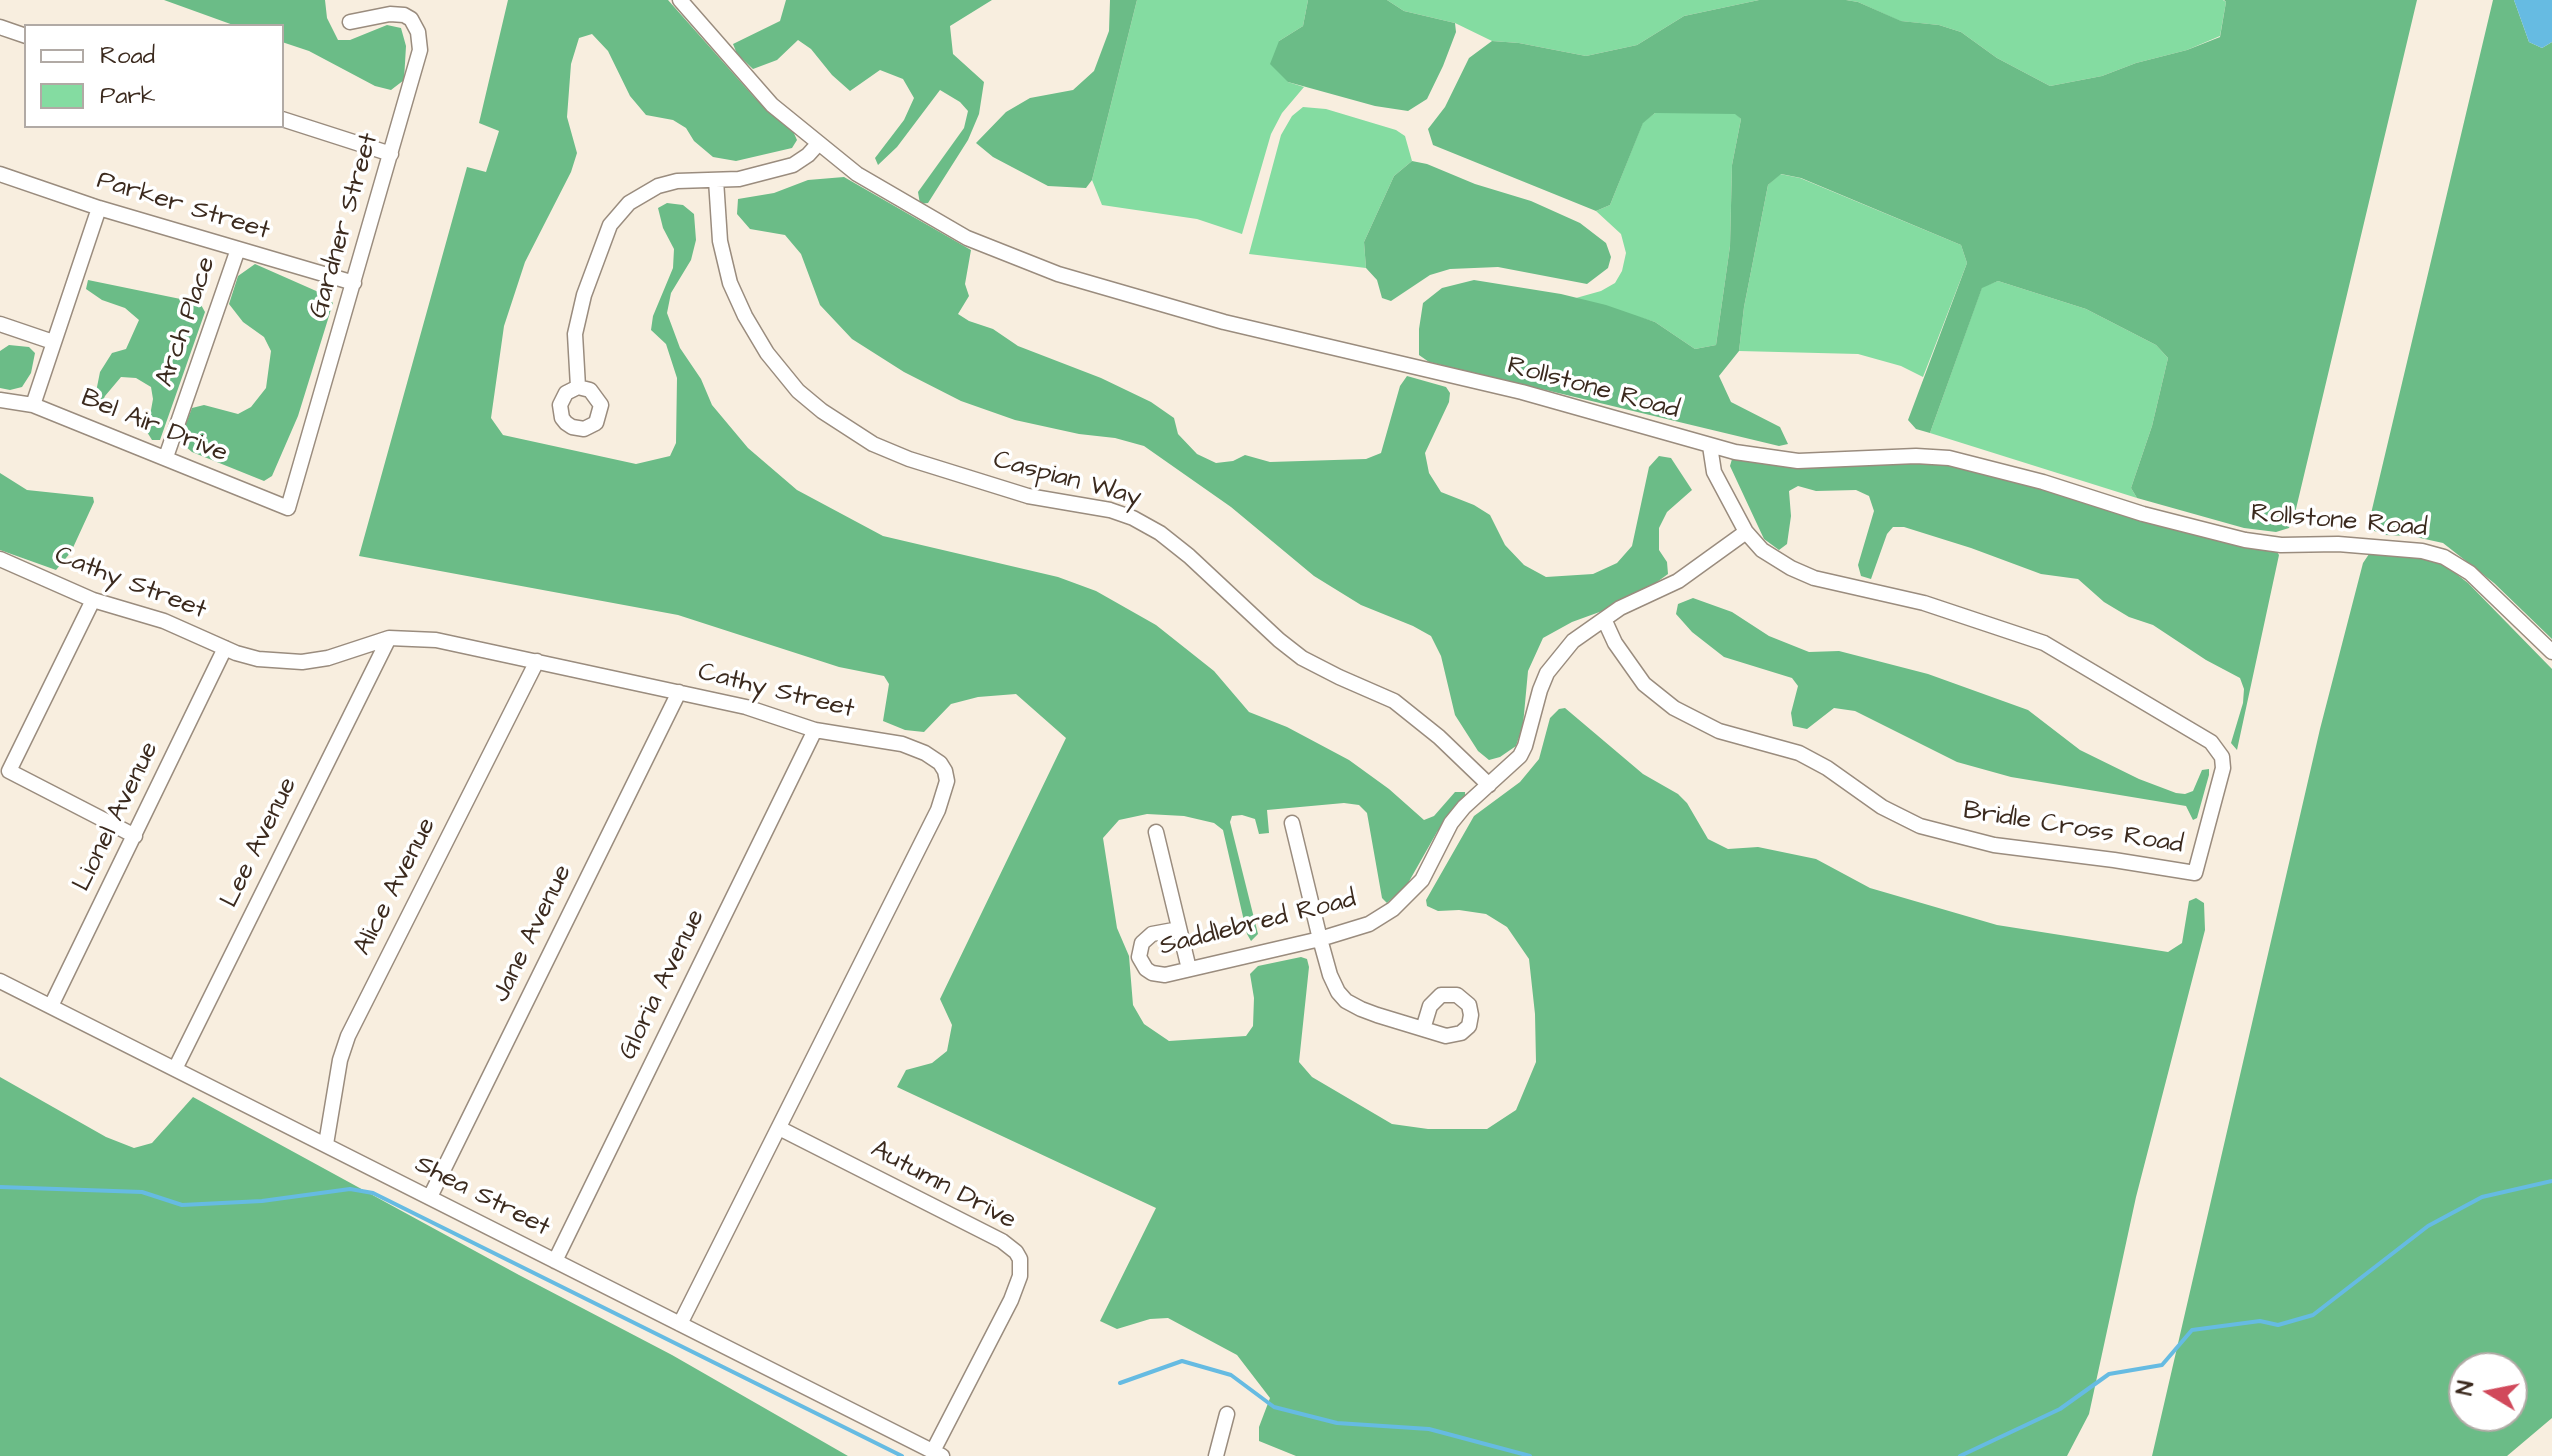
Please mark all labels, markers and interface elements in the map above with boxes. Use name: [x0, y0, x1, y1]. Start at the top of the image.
legend: [24, 24, 284, 128]
text: Road: [100, 39, 155, 73]
text: Park: [100, 79, 156, 113]
street label: Gardner Street: [304, 130, 386, 322]
street label: Parker Street: [93, 166, 273, 248]
street label: Arch Place: [150, 253, 224, 391]
street label: Rollstone Road: [1504, 351, 1682, 427]
street label: Bel Air Drive: [76, 383, 232, 471]
street label: Caspian Way: [990, 445, 1144, 515]
street label: Rollstone Road: [2250, 499, 2428, 545]
street label: Cathy Street: [50, 541, 210, 627]
street label: Cathy Street: [695, 658, 857, 726]
street label: Lionel Avenue: [67, 737, 167, 897]
street label: Lee Avenue: [215, 773, 305, 913]
street label: Bridle Cross Road: [1961, 796, 2185, 862]
street label: Alice Avenue: [348, 813, 444, 961]
street label: Jane Avenue: [486, 860, 580, 1008]
street label: Saddlebred Road: [1157, 885, 1359, 963]
street label: Gloria Avenue: [613, 905, 713, 1065]
street label: Autumn Drive: [865, 1135, 1021, 1237]
street label: Shea Street: [409, 1150, 555, 1244]
north arrow: [2448, 1352, 2528, 1432]
text: N: [2449, 1379, 2482, 1398]

